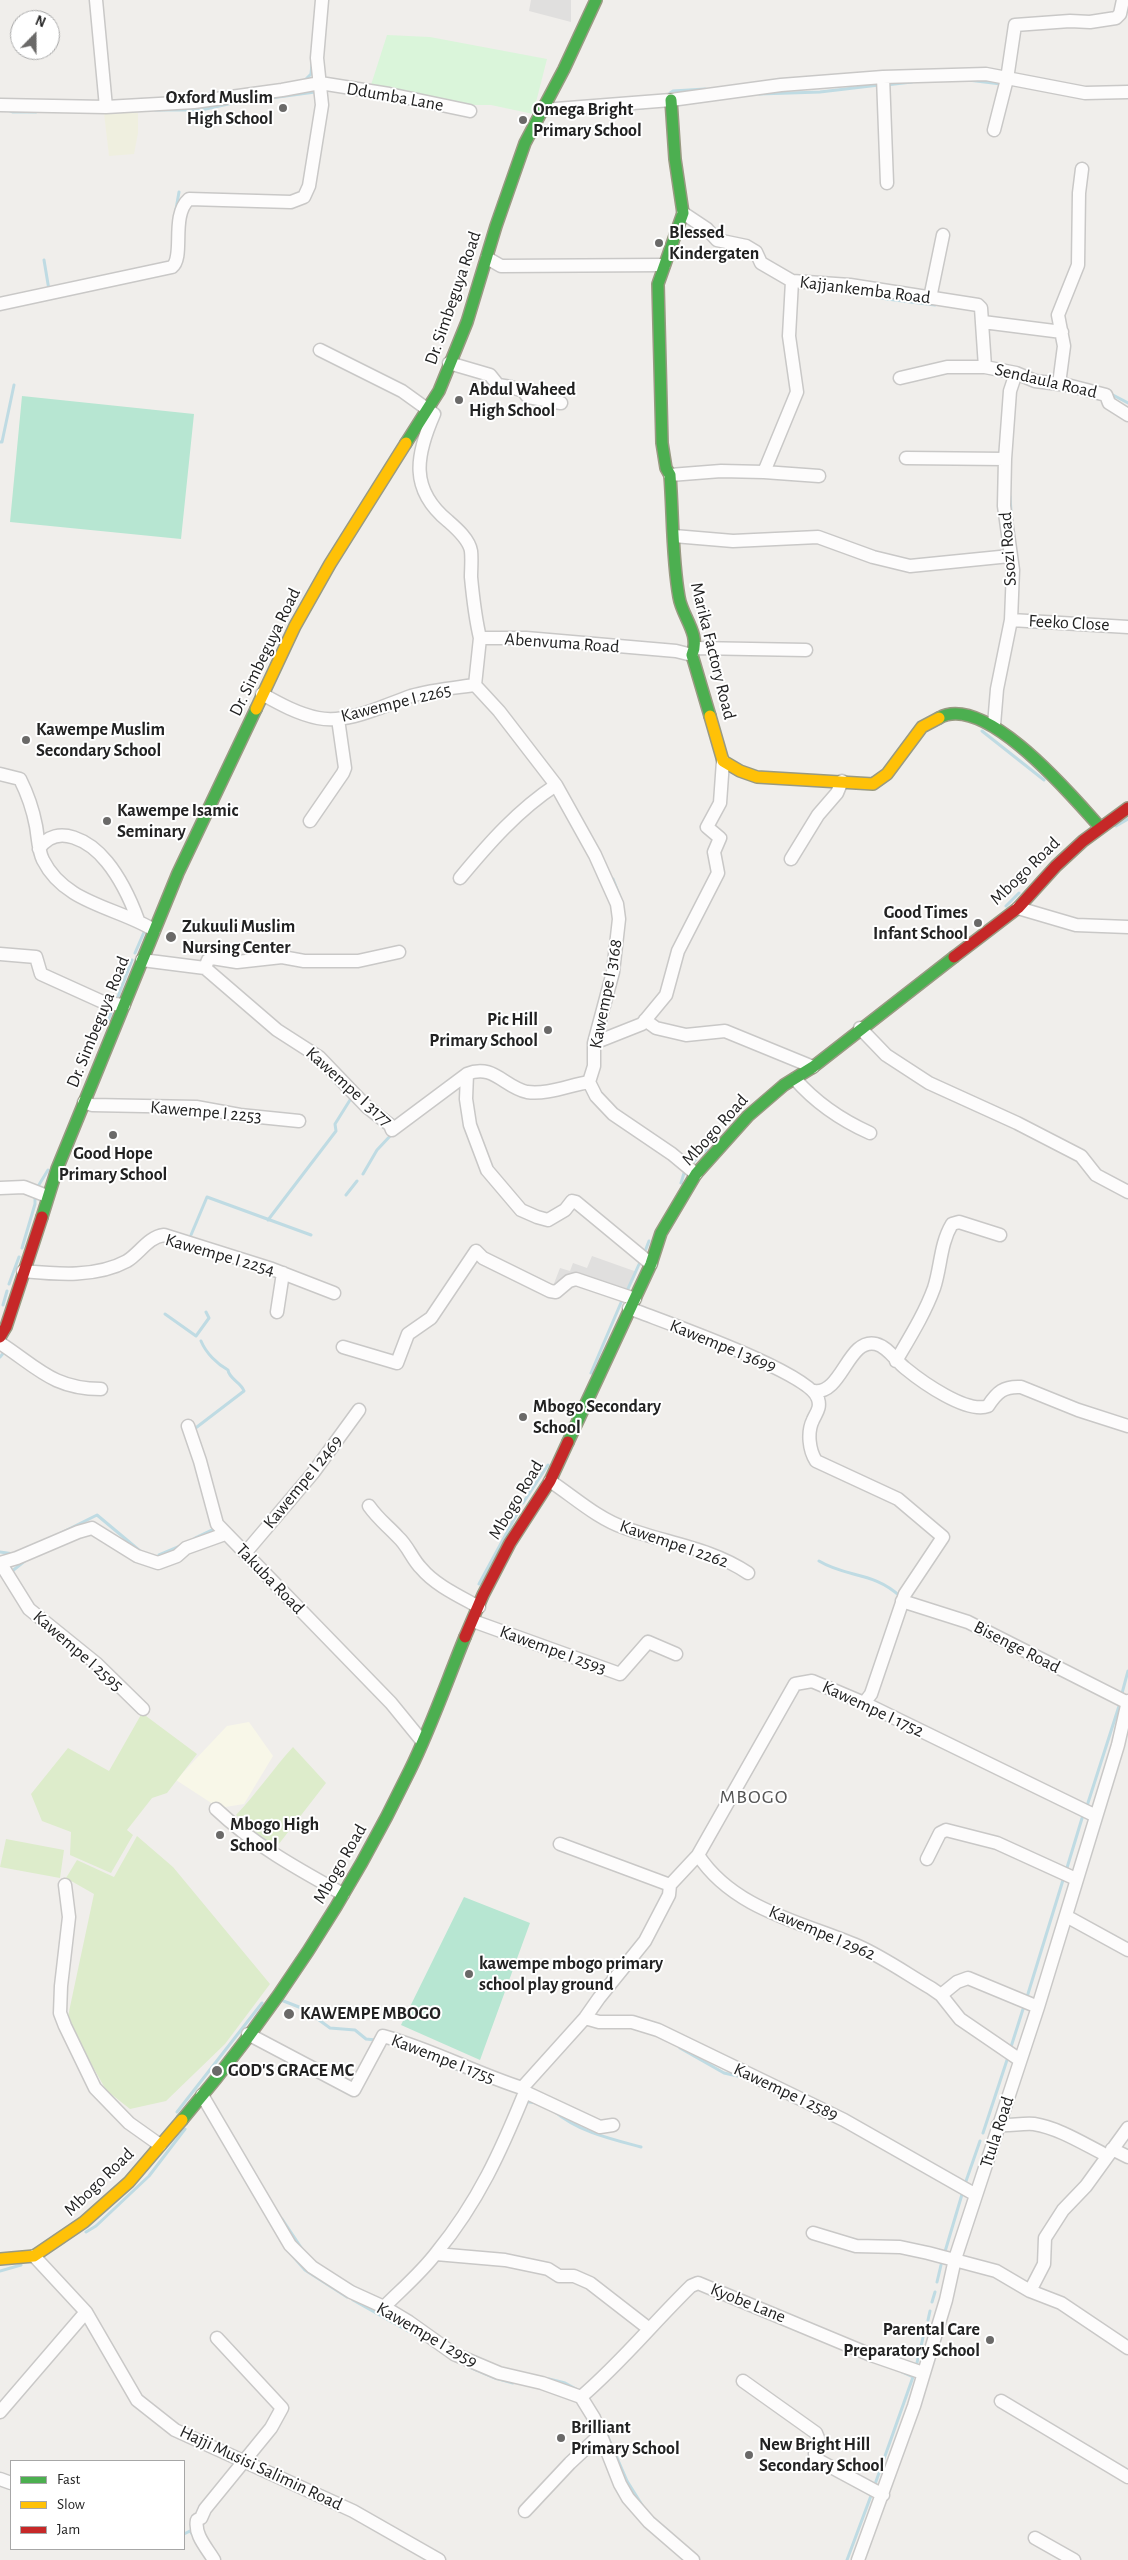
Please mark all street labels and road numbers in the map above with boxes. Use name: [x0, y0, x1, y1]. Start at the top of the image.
street label: Ddumba Lane: [345, 78, 445, 116]
street label: Dr. Simbeguya Road: [420, 228, 486, 368]
street label: Kajjankemba Road: [798, 271, 932, 309]
street label: Sendaula Road: [993, 359, 1099, 403]
street label: Ssozi Road: [995, 511, 1021, 587]
street label: Marika Factory Road: [686, 580, 740, 722]
street label: Dr. Simbeguya Road: [225, 584, 305, 720]
street label: Feeko Close: [1028, 610, 1110, 636]
street label: Abenvuma Road: [504, 628, 620, 658]
street label: Kawempe I 2265: [339, 679, 453, 727]
street label: Mbogo Road: [986, 832, 1064, 910]
street label: Kawempe I 3168: [585, 937, 627, 1051]
street label: Dr. Simbeguya Road: [62, 953, 134, 1091]
street label: Kawempe I 3177: [301, 1042, 397, 1132]
street label: Mbogo Road: [677, 1090, 753, 1170]
street label: Kawempe I 2253: [149, 1096, 263, 1128]
street label: Kawempe I 2254: [163, 1229, 277, 1281]
street label: Kawempe I 3699: [666, 1315, 780, 1377]
street label: Kawempe I 2469: [259, 1431, 347, 1533]
street label: Mbogo Road: [484, 1456, 548, 1544]
street label: Kawempe I 2262: [617, 1515, 731, 1573]
street label: Takuba Road: [231, 1539, 309, 1619]
street label: Kawempe I 2595: [29, 1606, 127, 1696]
street label: Bisenge Road: [970, 1616, 1064, 1678]
street label: Kawempe I 2593: [497, 1621, 609, 1679]
street label: Kawempe I 1752: [819, 1676, 927, 1742]
street label: Mbogo Road: [308, 1820, 372, 1908]
street label: Kawempe I 2962: [765, 1901, 879, 1965]
street label: Kawempe I 1755: [388, 2029, 498, 2089]
street label: Kawempe I 2589: [730, 2058, 842, 2126]
street label: Ttula Road: [975, 2094, 1019, 2170]
street label: Mbogo Road: [60, 2143, 138, 2221]
street label: Kyobe Lane: [707, 2278, 789, 2328]
street label: Kawempe I 2959: [373, 2297, 481, 2373]
street label: Hajji Musisi Salimin Road: [176, 2421, 346, 2515]

